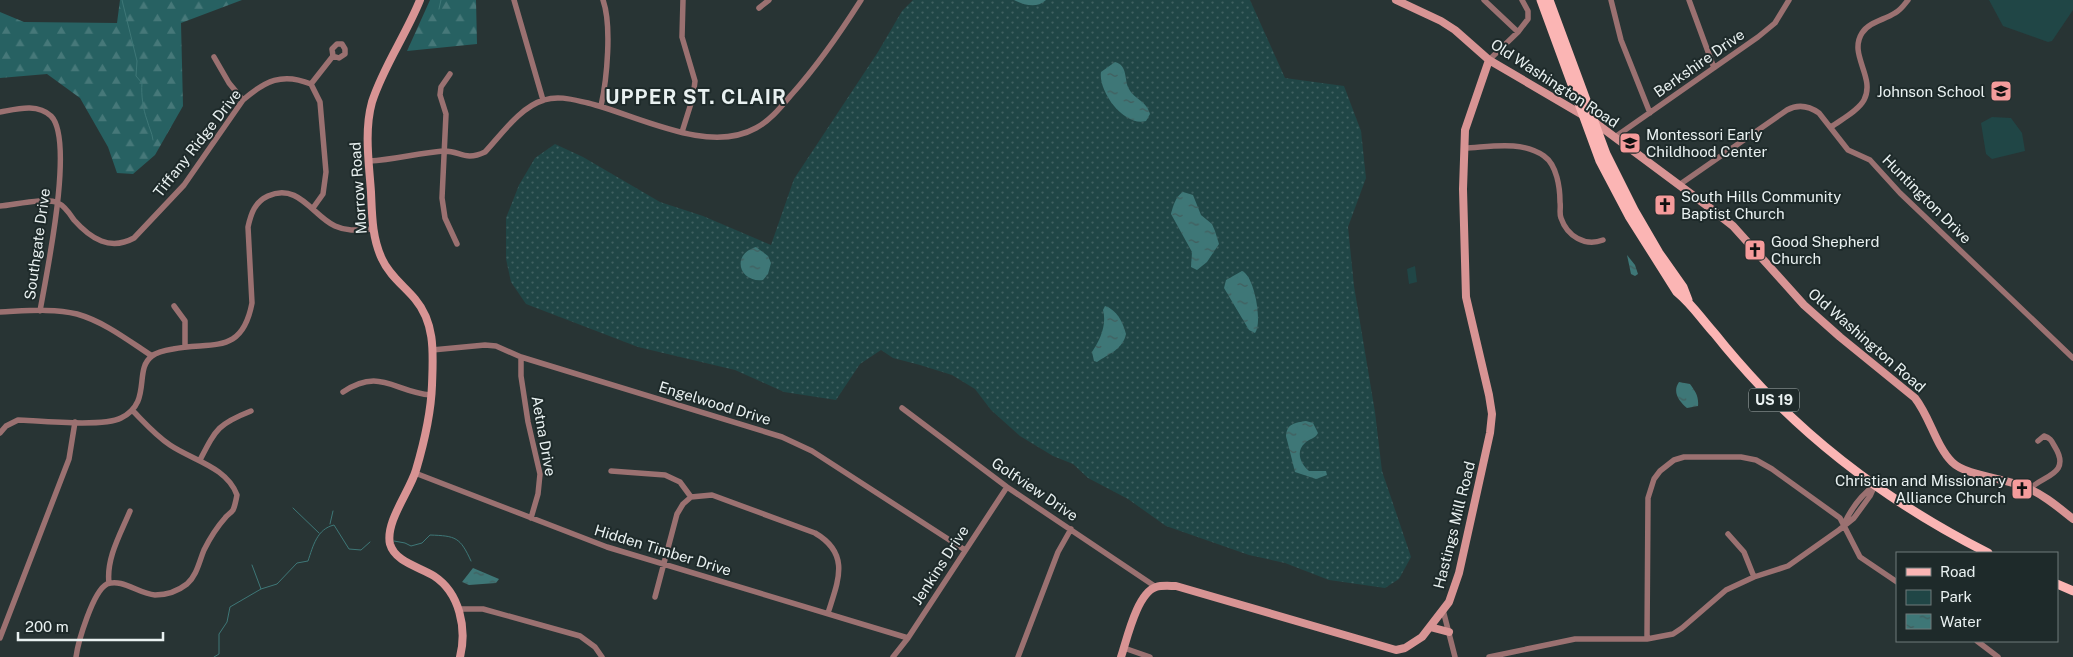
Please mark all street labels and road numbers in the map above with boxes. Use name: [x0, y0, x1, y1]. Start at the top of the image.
street label: Berkshire Drive: [1651, 26, 1747, 100]
street label: Old Washington Road: [1488, 35, 1622, 131]
street label: Tiffany Ridge Drive: [150, 86, 244, 200]
street label: Morrow Road: [346, 141, 370, 235]
street label: Huntington Drive: [1879, 151, 1975, 247]
street label: Southgate Drive: [21, 187, 53, 301]
street label: Old Washington Road: [1805, 285, 1929, 395]
street label: Engelwood Drive: [657, 378, 773, 428]
road number: US 19: [1749, 388, 1799, 412]
street label: Aetna Drive: [529, 395, 559, 477]
street label: Golfview Drive: [989, 454, 1081, 524]
street label: Hastings Mill Road: [1430, 460, 1478, 590]
street label: Hidden Timber Drive: [592, 521, 734, 579]
street label: Jenkins Drive: [908, 522, 972, 608]

